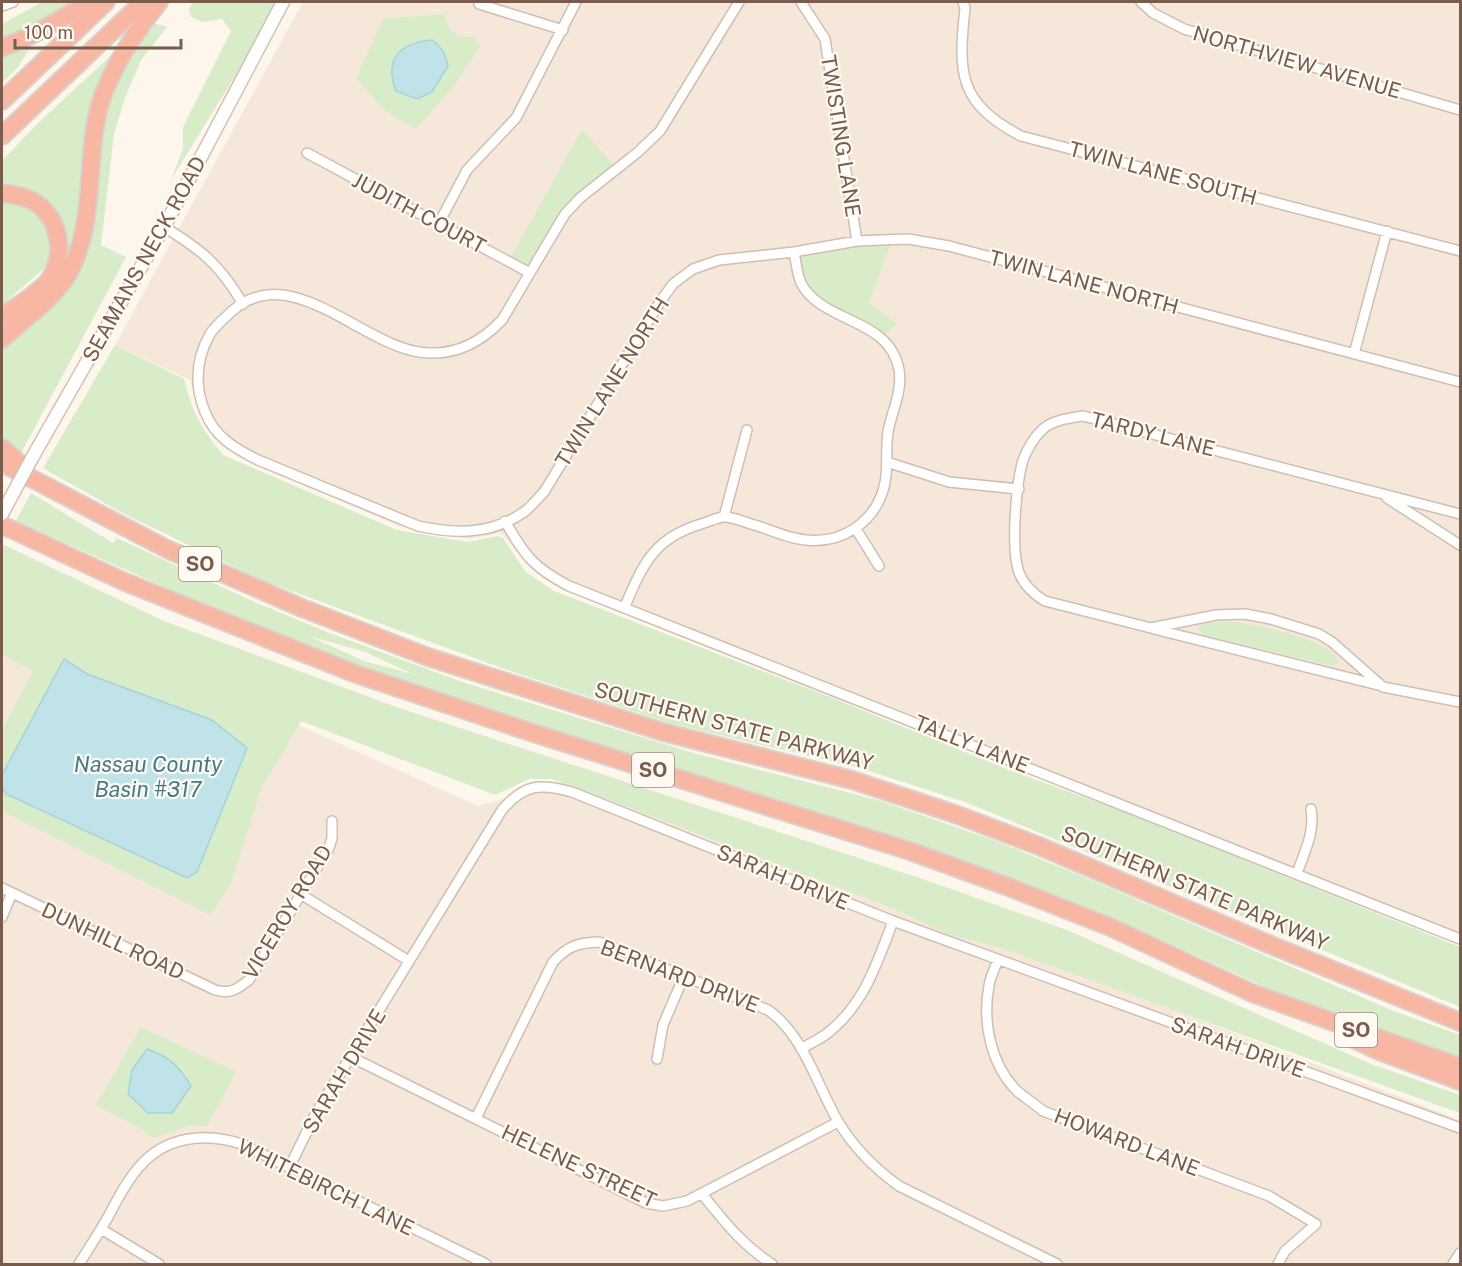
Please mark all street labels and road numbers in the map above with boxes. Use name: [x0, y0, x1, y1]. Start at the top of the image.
street label: NORTHVIEW AVENUE: [1190, 20, 1404, 104]
street label: TWISTING LANE: [816, 53, 866, 219]
street label: TWIN LANE SOUTH: [1066, 136, 1260, 210]
street label: SEAMANS NECK ROAD: [77, 152, 211, 366]
street label: JUDITH COURT: [348, 167, 490, 259]
street label: TWIN LANE NORTH: [986, 245, 1182, 319]
street label: TWIN LANE NORTH: [550, 293, 674, 471]
street label: TARDY LANE: [1088, 406, 1218, 462]
road number: SO: [179, 547, 221, 581]
street label: SOUTHERN STATE PARKWAY: [592, 677, 876, 775]
street label: TALLY LANE: [911, 710, 1033, 778]
road number: SO: [632, 753, 674, 787]
street label: SOUTHERN STATE PARKWAY: [1058, 820, 1333, 956]
street label: SARAH DRIVE: [713, 839, 853, 915]
street label: VICEROY ROAD: [237, 840, 337, 984]
street label: DUNHILL ROAD: [38, 897, 188, 985]
street label: BERNARD DRIVE: [597, 934, 763, 1018]
street label: SARAH DRIVE: [297, 1004, 391, 1138]
street label: SARAH DRIVE: [1168, 1011, 1308, 1083]
road number: SO: [1335, 1013, 1377, 1047]
street label: HOWARD LANE: [1051, 1103, 1203, 1181]
street label: HELENE STREET: [498, 1119, 660, 1213]
street label: WHITEBIRCH LANE: [233, 1133, 419, 1241]

